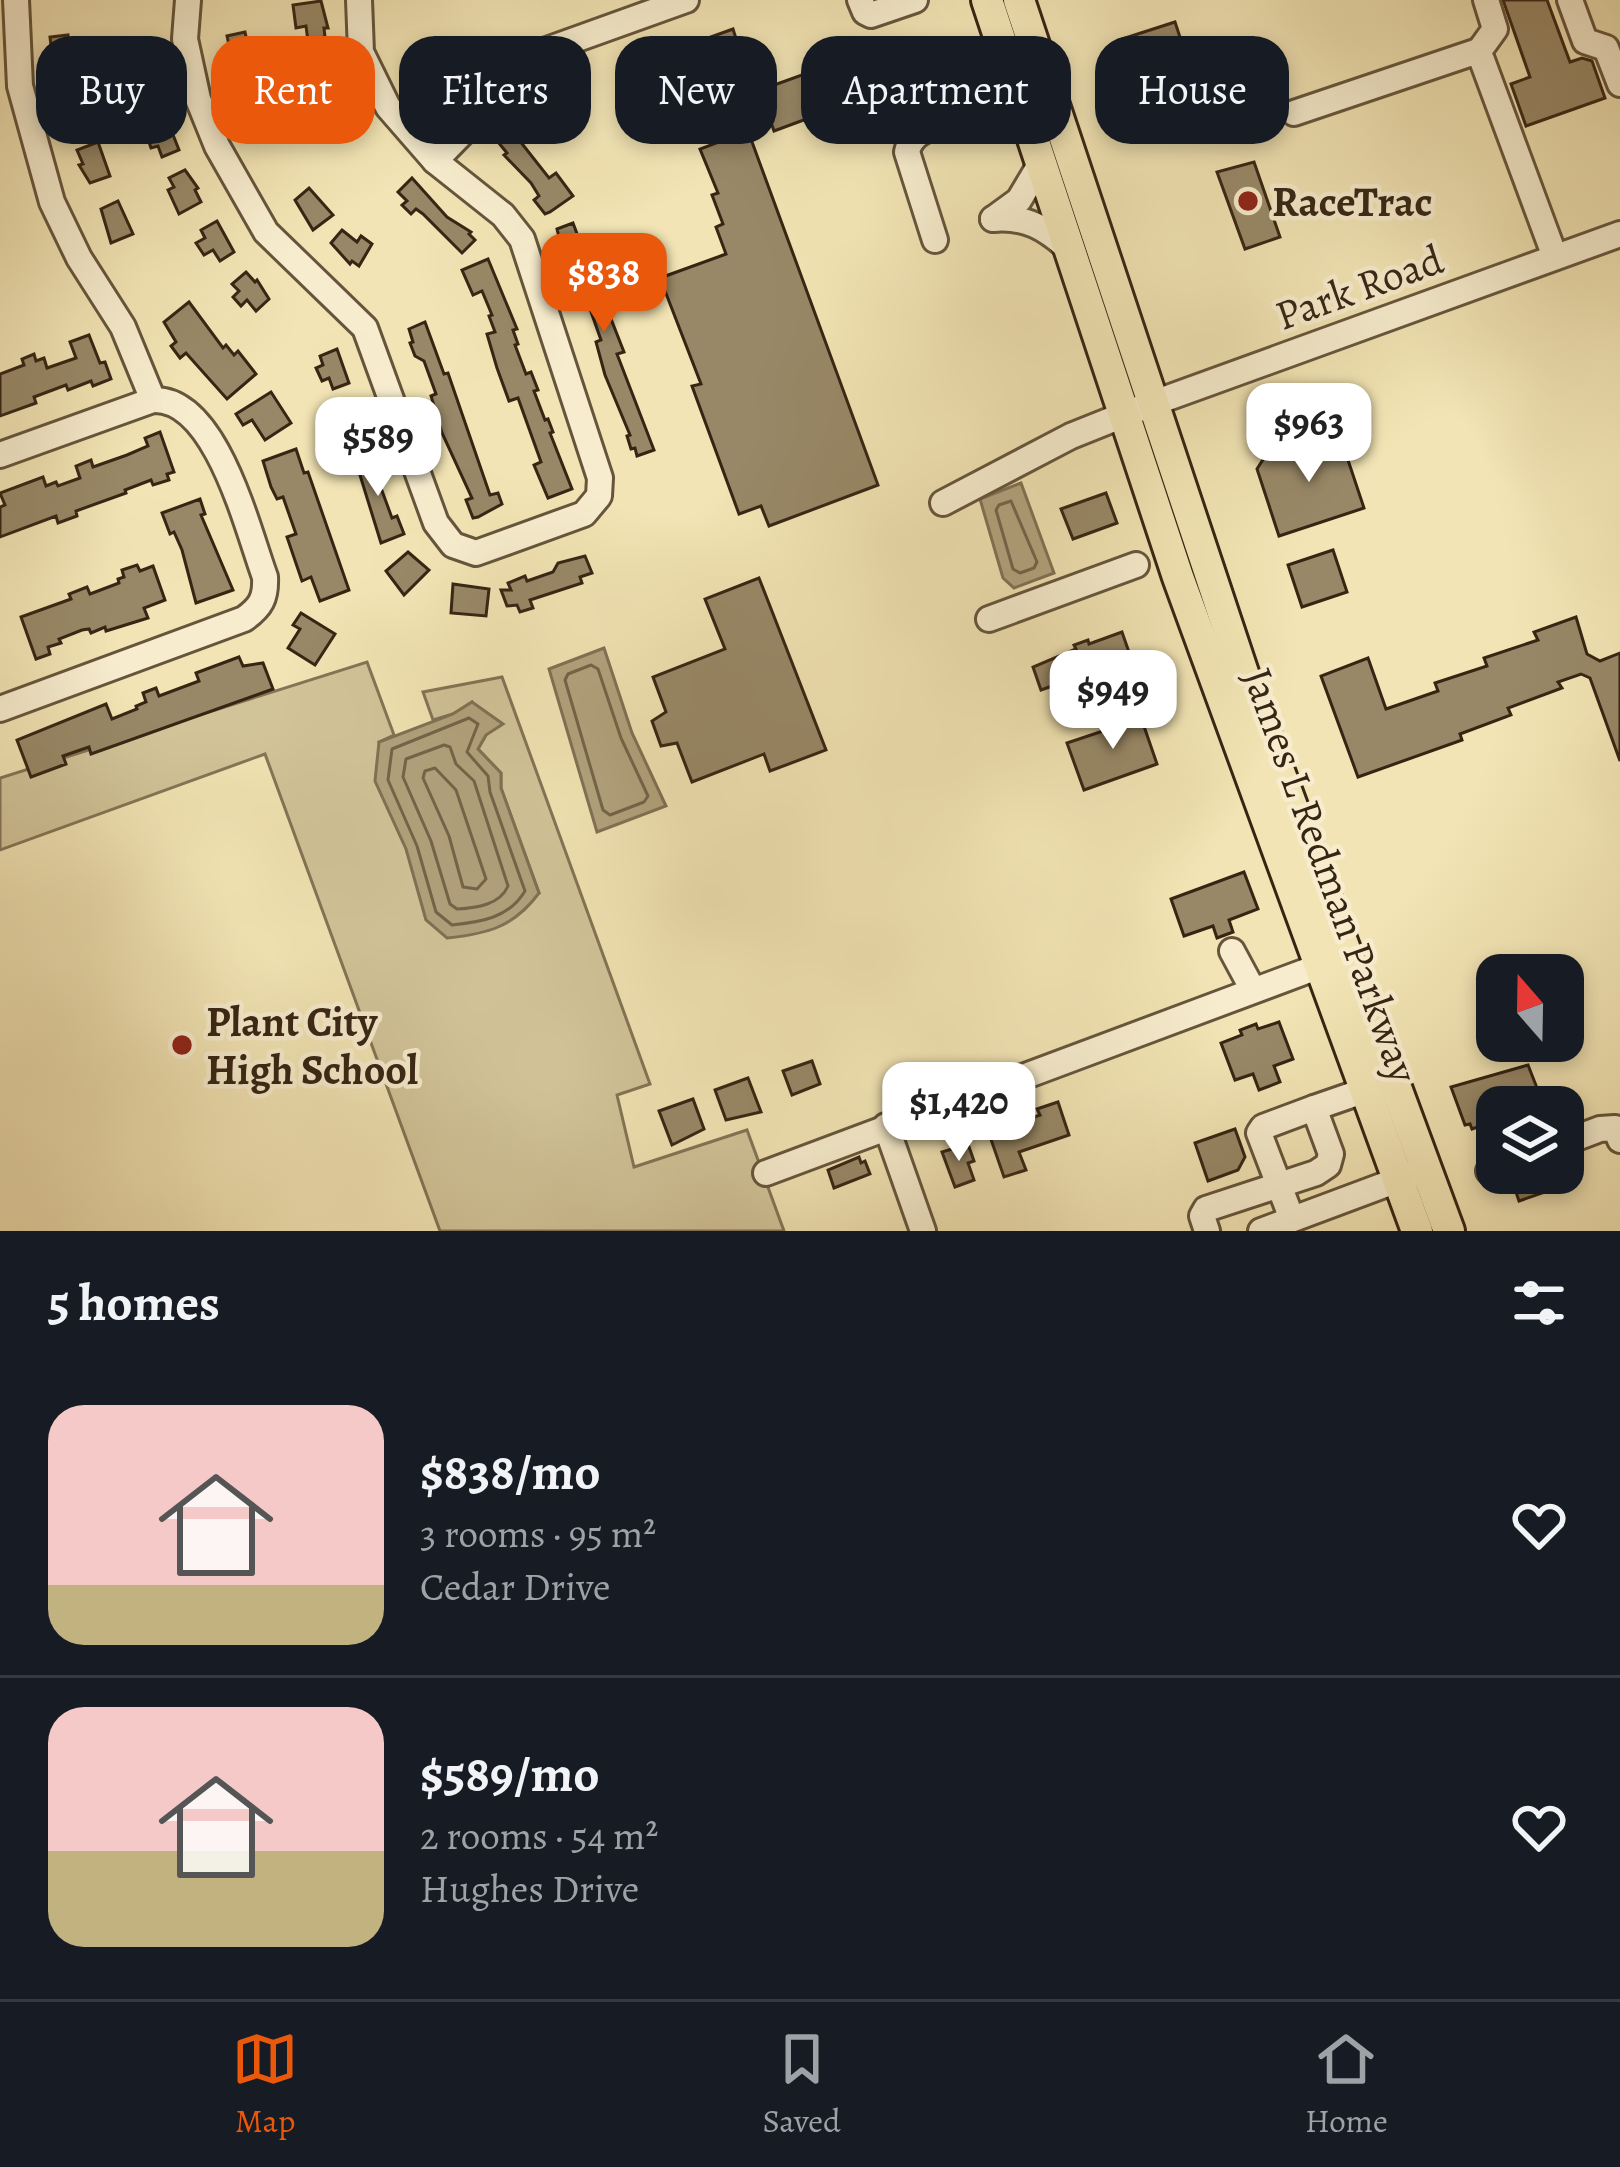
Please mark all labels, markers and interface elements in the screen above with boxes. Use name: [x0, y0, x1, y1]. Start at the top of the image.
chip: Buy: [36, 36, 187, 144]
chip: Rent: [211, 36, 375, 144]
chip: Filters: [399, 36, 591, 144]
chip: New: [615, 36, 777, 144]
chip: Apartment: [801, 36, 1071, 144]
chip: House: [1095, 36, 1289, 144]
place label: RaceTrac: [1272, 173, 1433, 230]
marker: RaceTrac: [1235, 188, 1261, 214]
street label: Park Road: [1267, 230, 1451, 344]
pin: $838: [533, 233, 675, 335]
text: $838: [568, 245, 640, 298]
pin: $963: [1238, 383, 1380, 485]
text: $963: [1273, 395, 1345, 448]
pin: $589: [307, 397, 449, 499]
text: $589: [342, 409, 414, 462]
pin: $949: [1042, 650, 1184, 752]
street label: James L Redman Parkway: [1229, 660, 1433, 1092]
text: $949: [1077, 662, 1149, 715]
north arrow: [1476, 954, 1584, 1062]
map controls: [1476, 954, 1584, 1194]
place label: Plant City High School: [206, 993, 418, 1098]
marker: Plant City High School: [169, 1032, 195, 1058]
pin: $1,420: [861, 1062, 1057, 1164]
text: $1,420: [909, 1074, 1009, 1127]
button: layers: [1476, 1086, 1584, 1194]
text: 5 homes: [48, 1268, 220, 1338]
icon: filters: [1506, 1270, 1572, 1336]
text: $838/mo: [420, 1437, 601, 1507]
icon: home: [144, 1453, 288, 1597]
icon: heart: [1506, 1492, 1572, 1558]
text: 3 rooms · 95 m²: [420, 1507, 656, 1560]
text: Cedar Drive: [420, 1560, 610, 1613]
text: $589/mo: [420, 1739, 599, 1809]
icon: home: [144, 1755, 288, 1899]
icon: heart: [1506, 1794, 1572, 1860]
text: 2 rooms · 54 m²: [420, 1809, 658, 1862]
text: Hughes Drive: [420, 1862, 639, 1915]
tab: Map: [232, 2026, 298, 2143]
tab: Saved: [762, 2026, 841, 2143]
tab: Home: [1305, 2026, 1388, 2143]

